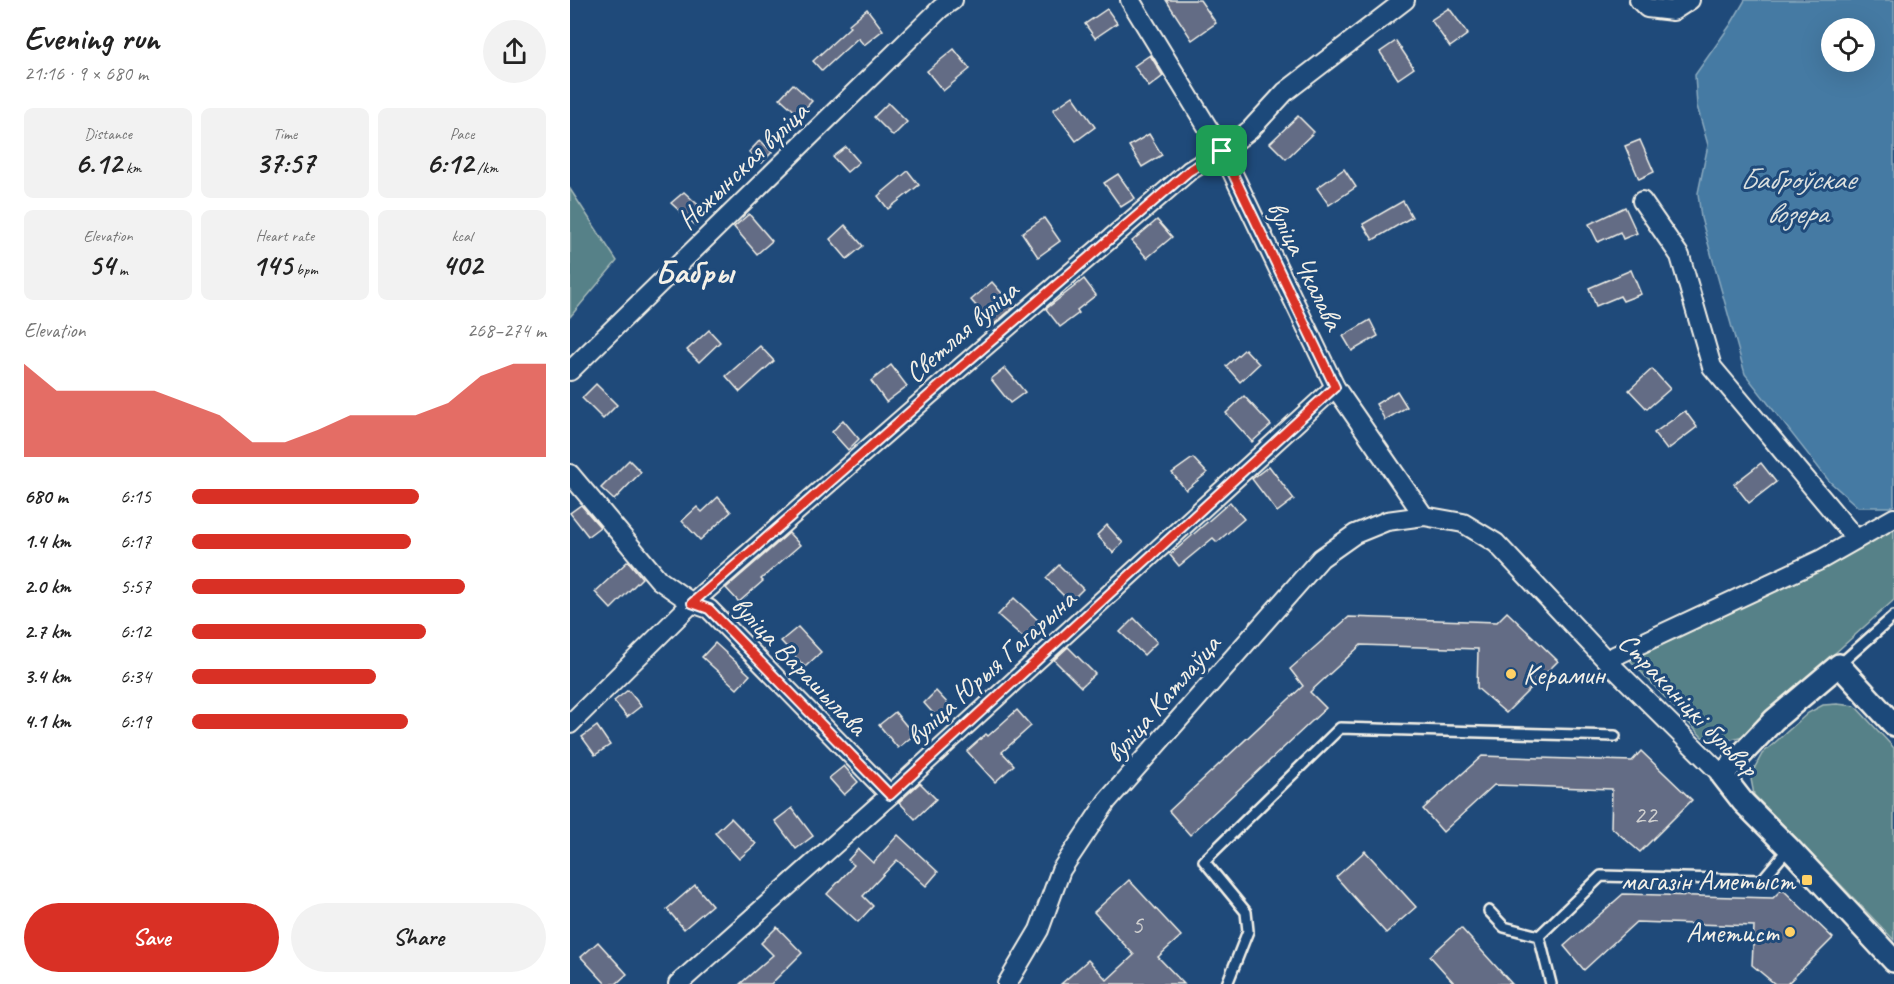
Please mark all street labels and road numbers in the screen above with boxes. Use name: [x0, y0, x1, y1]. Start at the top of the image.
street label: Нежынская вуліца: [669, 93, 817, 237]
street label: вуліца Чкалава: [1259, 195, 1353, 337]
street label: Светлая вуліца: [897, 271, 1027, 390]
street label: вуліца Юрыя Гагарына: [898, 581, 1084, 753]
street label: вуліца Варашылава: [724, 588, 876, 744]
street label: Страканіцкі бульвар: [1611, 625, 1767, 785]
street label: вуліца Катлаўца: [1097, 626, 1229, 770]

